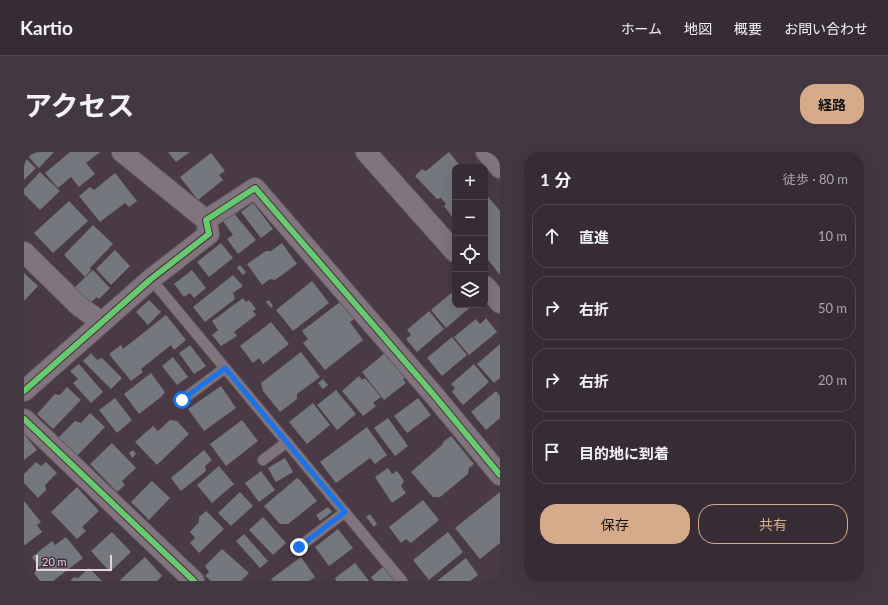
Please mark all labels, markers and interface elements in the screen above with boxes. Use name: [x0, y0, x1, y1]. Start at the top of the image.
text: Kartio: [20, 16, 73, 39]
text: ホーム: [620, 20, 662, 37]
text: 地図: [684, 20, 712, 37]
text: 概要: [734, 20, 762, 37]
text: お問い合わせ: [784, 20, 868, 37]
button: 経路: [800, 84, 864, 124]
text: アクセス: [24, 88, 135, 122]
map controls: [452, 164, 488, 308]
button: +: [452, 164, 488, 200]
text: 1 分: [540, 169, 571, 190]
text: 徒歩 · 80 m: [783, 171, 848, 187]
button: −: [452, 200, 488, 236]
icon: ahead: [541, 225, 563, 247]
text: 直進: [579, 228, 609, 246]
text: 10 m: [818, 228, 847, 244]
button: locate: [452, 236, 488, 272]
button: layers: [452, 272, 488, 308]
icon: right: [541, 297, 563, 319]
text: 右折: [579, 300, 609, 318]
text: 50 m: [818, 300, 847, 316]
icon: right: [541, 369, 563, 391]
text: 右折: [579, 372, 609, 390]
text: 20 m: [818, 372, 847, 388]
route start: [173, 391, 191, 409]
icon: arrive: [541, 441, 563, 463]
text: 目的地に到着: [579, 444, 669, 462]
button: 保存: [540, 504, 690, 544]
button: 共有: [698, 504, 848, 544]
route end: [290, 538, 308, 556]
scale bar: [36, 553, 112, 572]
text: 20 m: [42, 555, 67, 568]

